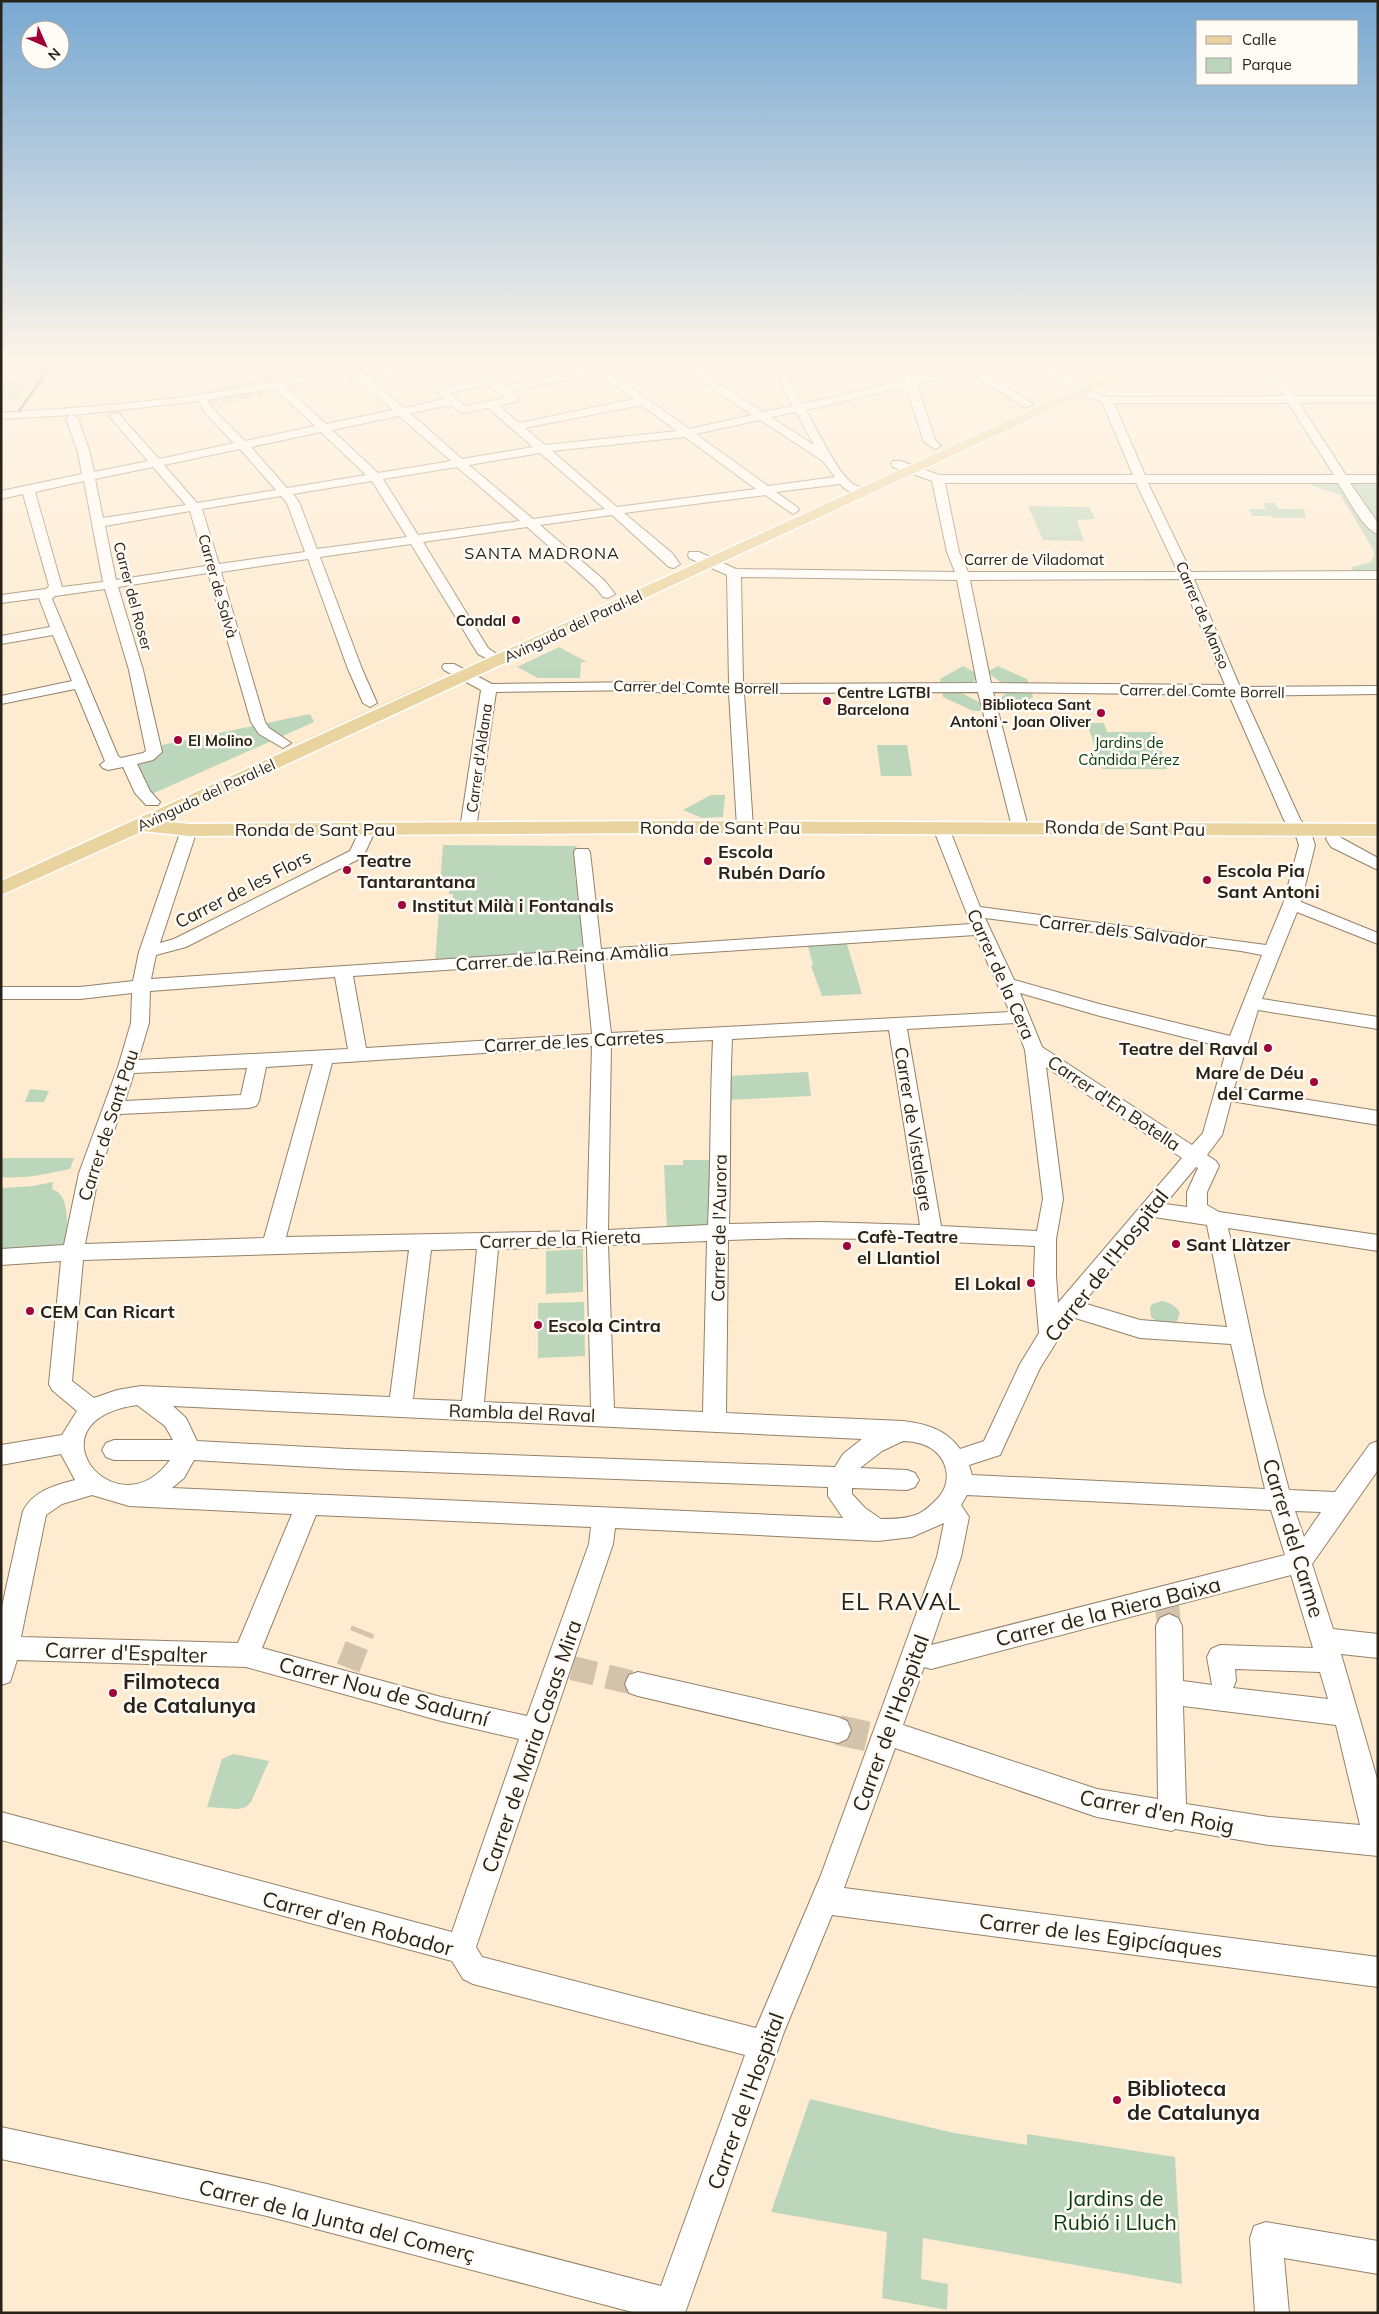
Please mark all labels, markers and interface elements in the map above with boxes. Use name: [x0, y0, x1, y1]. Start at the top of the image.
north arrow: [20, 20, 70, 70]
legend: [1196, 20, 1359, 85]
text: Calle: [1242, 30, 1276, 49]
text: N: [44, 44, 64, 64]
text: Parque: [1242, 55, 1292, 74]
street label: Carrer de Salvà: [194, 532, 242, 640]
street label: Carrer del Roser: [109, 540, 157, 653]
district label: SANTA MADRONA: [464, 543, 620, 563]
street label: Carrer de Viladomat: [964, 550, 1104, 569]
street label: Carrer de Manso: [1172, 558, 1234, 672]
street label: Avinguda del Paral·lel: [501, 586, 645, 666]
place label: Condal: [456, 611, 506, 630]
marker: Condal: [510, 614, 522, 626]
street label: Carrer del Comte Borrell: [613, 676, 779, 698]
street label: Carrer del Comte Borrell: [1119, 680, 1285, 702]
place label: Centre LGTBI Barcelona: [837, 683, 930, 719]
marker: Centre LGTBI Barcelona: [821, 695, 833, 707]
place label: Biblioteca Sant Antoni - Joan Oliver: [950, 695, 1091, 731]
street label: Carrer d'Aldana: [462, 702, 496, 814]
marker: Biblioteca Sant Antoni - Joan Oliver: [1095, 707, 1107, 719]
place label: El Molino: [188, 731, 253, 750]
park label: Jardins de Càndida Pérez: [1078, 733, 1180, 769]
marker: El Molino: [172, 734, 184, 746]
street label: Avinguda del Paral·lel: [134, 755, 278, 835]
street label: Ronda de Sant Pau: [1044, 815, 1206, 841]
street label: Ronda de Sant Pau: [640, 816, 800, 839]
street label: Ronda de Sant Pau: [235, 818, 395, 841]
place label: Escola Rubén Darío: [718, 840, 825, 884]
street label: Carrer de les Flors: [171, 845, 315, 933]
place label: Teatre Tantarantana: [357, 849, 476, 893]
marker: Escola Rubén Darío: [702, 855, 714, 867]
place label: Escola Pia Sant Antoni: [1217, 859, 1320, 903]
marker: Teatre Tantarantana: [341, 864, 353, 876]
marker: Escola Pia Sant Antoni: [1201, 874, 1213, 886]
place label: Institut Milà i Fontanals: [412, 894, 614, 917]
marker: Institut Milà i Fontanals: [396, 899, 408, 911]
street label: Carrer de la Cera: [962, 905, 1040, 1043]
street label: Carrer dels Salvador: [1038, 909, 1209, 953]
street label: Carrer de la Reina Amàlia: [455, 938, 669, 976]
street label: Carrer de les Carretes: [483, 1025, 665, 1057]
place label: Teatre del Raval: [1119, 1037, 1258, 1060]
marker: Teatre del Raval: [1262, 1042, 1274, 1054]
street label: Carrer de Vistalegre: [890, 1045, 938, 1213]
street label: Carrer de Sant Pau: [73, 1046, 143, 1204]
street label: Carrer d'En Botella: [1043, 1050, 1185, 1156]
place label: Mare de Déu del Carme: [1195, 1061, 1304, 1105]
marker: Mare de Déu del Carme: [1308, 1076, 1320, 1088]
street label: Carrer de l'Aurora: [706, 1154, 732, 1302]
street label: Carrer de l'Hospital: [1038, 1184, 1174, 1346]
street label: Carrer de la Riereta: [479, 1225, 641, 1253]
place label: Cafè-Teatre el Llantiol: [857, 1225, 958, 1269]
place label: Sant Llàtzer: [1186, 1233, 1291, 1256]
marker: Sant Llàtzer: [1170, 1238, 1182, 1250]
marker: Cafè-Teatre el Llantiol: [841, 1240, 853, 1252]
place label: El Lokal: [954, 1272, 1021, 1295]
marker: El Lokal: [1025, 1277, 1037, 1289]
place label: CEM Can Ricart: [40, 1300, 175, 1323]
marker: CEM Can Ricart: [24, 1305, 36, 1317]
place label: Escola Cintra: [548, 1314, 661, 1337]
marker: Escola Cintra: [532, 1319, 544, 1331]
street label: Rambla del Raval: [448, 1399, 596, 1427]
street label: Carrer del Carme: [1257, 1455, 1331, 1621]
street label: Carrer de la Riera Baixa: [993, 1570, 1223, 1652]
district label: EL RAVAL: [841, 1586, 961, 1616]
street label: Carrer de Maria Casas Mira: [475, 1616, 587, 1876]
street label: Carrer de l'Hospital: [846, 1631, 934, 1815]
street label: Carrer d'Espalter: [44, 1636, 208, 1668]
street label: Carrer Nou de Sadurní: [276, 1650, 493, 1732]
place label: Filmoteca de Catalunya: [123, 1668, 256, 1718]
marker: Filmoteca de Catalunya: [107, 1687, 119, 1699]
street label: Carrer d'en Roig: [1078, 1783, 1236, 1839]
street label: Carrer d'en Robador: [260, 1885, 457, 1961]
street label: Carrer de les Egipcíaques: [978, 1907, 1224, 1963]
street label: Carrer de l'Hospital: [701, 2009, 789, 2193]
place label: Biblioteca de Catalunya: [1127, 2075, 1260, 2125]
marker: Biblioteca de Catalunya: [1111, 2094, 1123, 2106]
street label: Carrer de la Junta del Comerç: [196, 2173, 478, 2267]
park label: Jardins de Rubió i Lluch: [1053, 2185, 1177, 2235]

